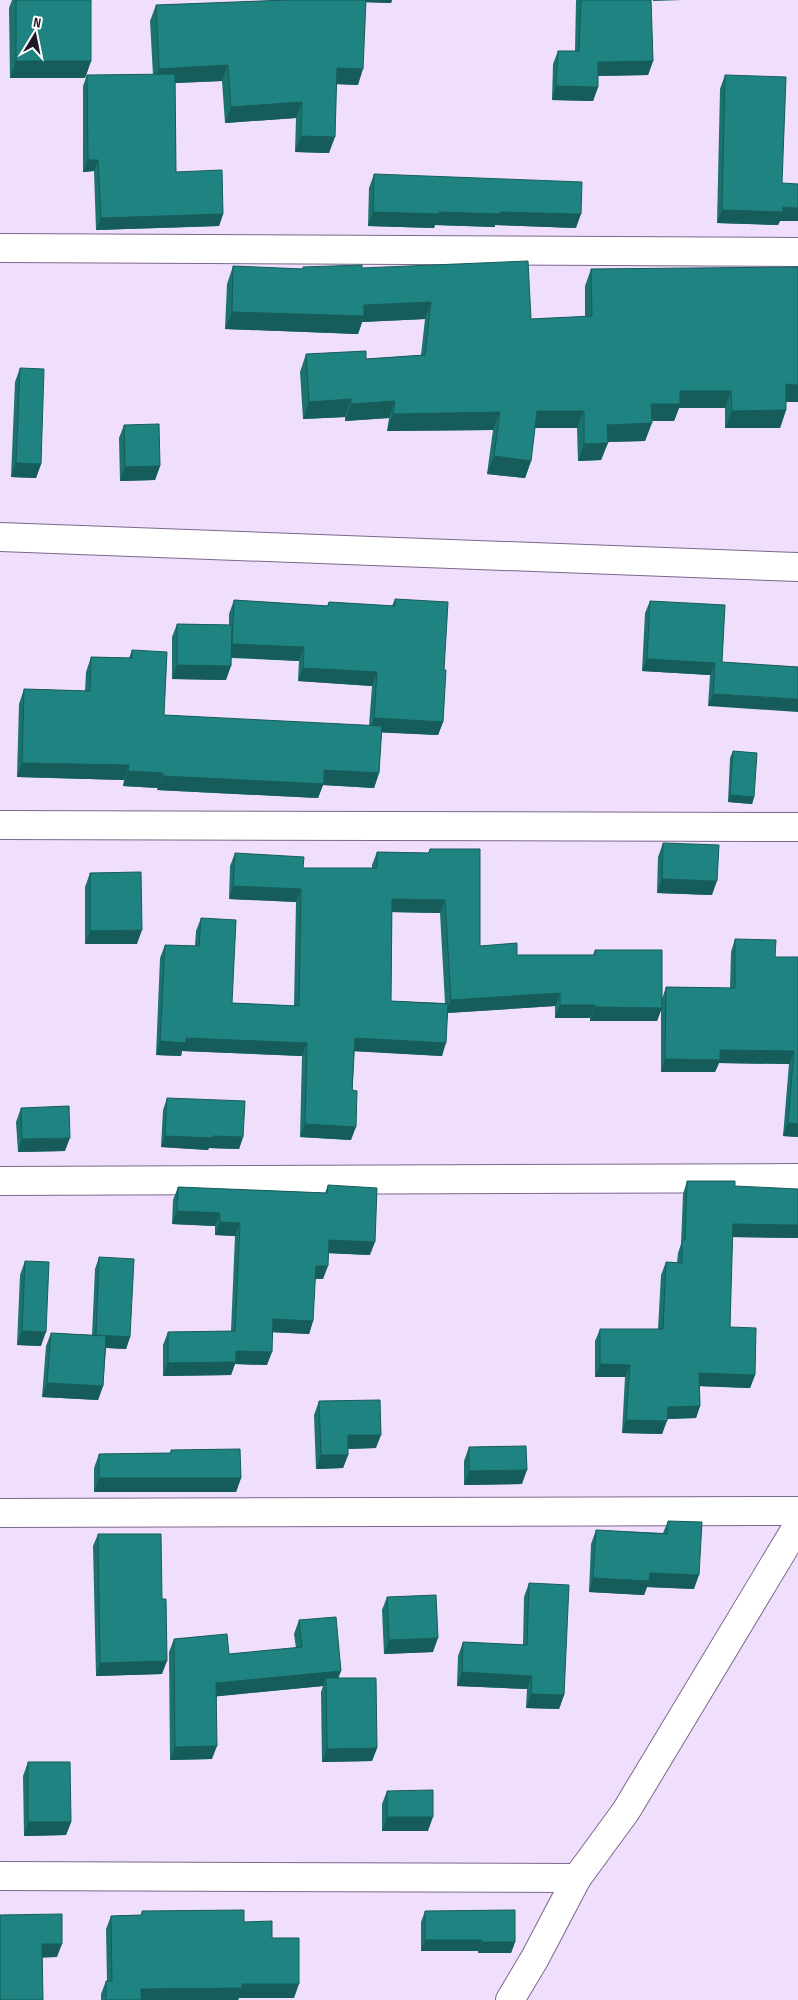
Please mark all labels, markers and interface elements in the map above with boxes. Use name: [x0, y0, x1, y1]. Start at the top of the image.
north arrow: [10, 10, 60, 60]
text: N: [32, 14, 42, 32]

